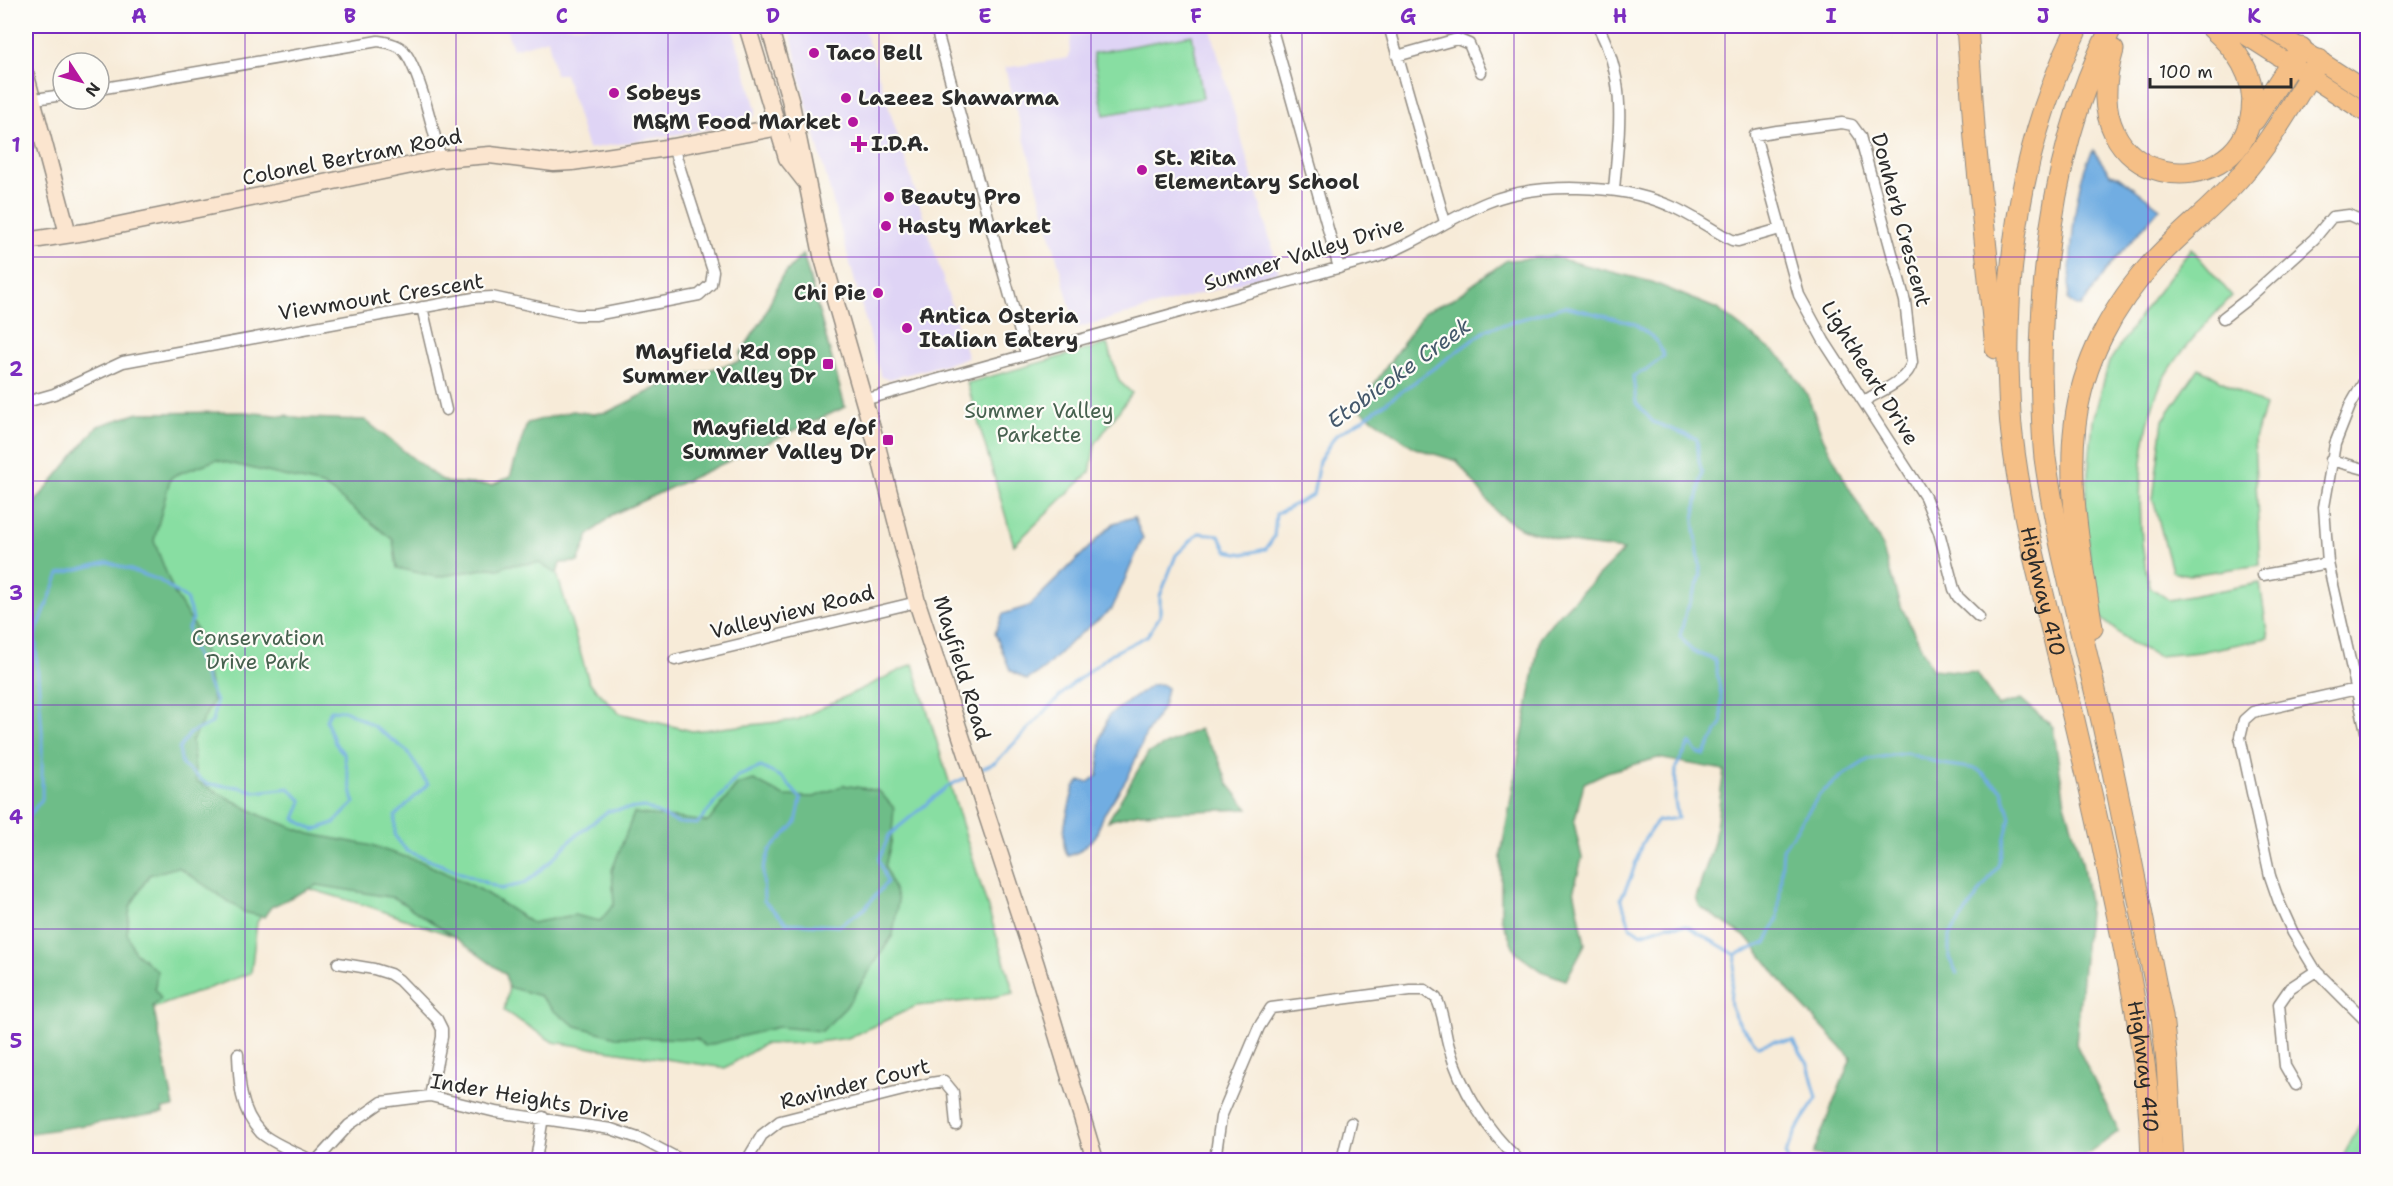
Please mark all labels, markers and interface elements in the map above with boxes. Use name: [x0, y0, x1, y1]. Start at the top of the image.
text: A: [131, 3, 147, 29]
text: B: [344, 3, 356, 29]
text: C: [556, 3, 568, 29]
text: D: [766, 3, 780, 29]
text: E: [978, 3, 992, 29]
text: F: [1190, 3, 1202, 29]
text: G: [1400, 3, 1416, 29]
text: H: [1613, 3, 1627, 29]
text: I: [1825, 3, 1837, 29]
text: J: [2037, 3, 2050, 29]
text: K: [2247, 3, 2261, 29]
place label: Taco Bell: [826, 39, 922, 67]
marker: Taco Bell: [807, 46, 821, 60]
north arrow: [51, 51, 111, 111]
scale bar: [2150, 51, 2291, 89]
text: 100 m: [2159, 60, 2213, 84]
text: N: [81, 78, 105, 101]
place label: Sobeys: [626, 79, 701, 107]
place label: Lazeez Shawarma: [858, 84, 1059, 112]
marker: Sobeys: [607, 86, 621, 100]
marker: Lazeez Shawarma: [839, 91, 853, 105]
place label: M&M Food Market: [633, 108, 841, 136]
marker: M&M Food Market: [846, 115, 860, 129]
street label: Colonel Bertram Road: [240, 122, 464, 192]
place label: I.D.A.: [871, 130, 929, 158]
street label: Donherb Crescent: [1864, 130, 1938, 310]
text: 1: [11, 132, 21, 158]
marker: I.D.A.: [852, 137, 866, 151]
place label: St. Rita Elementary School: [1154, 144, 1359, 196]
marker: St. Rita Elementary School: [1135, 163, 1149, 177]
place label: Beauty Pro: [901, 183, 1021, 211]
marker: Beauty Pro: [882, 190, 896, 204]
street label: Summer Valley Drive: [1200, 210, 1408, 298]
place label: Hasty Market: [898, 212, 1051, 240]
marker: Hasty Market: [879, 219, 893, 233]
street label: Viewmount Crescent: [276, 267, 486, 327]
place label: Chi Pie: [794, 279, 866, 307]
marker: Chi Pie: [871, 286, 885, 300]
street label: Lightheart Drive: [1814, 295, 1926, 451]
place label: Antica Osteria Italian Eatery: [919, 302, 1079, 354]
water label: Etobicoke Creek: [1321, 311, 1477, 435]
marker: Antica Osteria Italian Eatery: [900, 321, 914, 335]
place label: Mayfield Rd opp Summer Valley Dr: [622, 338, 816, 390]
text: 2: [9, 356, 23, 382]
marker: Mayfield Rd opp Summer Valley Dr: [821, 357, 835, 371]
park label: Summer Valley Parkette: [964, 397, 1114, 449]
place label: Mayfield Rd e/of Summer Valley Dr: [682, 414, 877, 466]
marker: Mayfield Rd e/of Summer Valley Dr: [881, 433, 895, 447]
street label: Highway 410: [2014, 524, 2072, 659]
street label: Valleyview Road: [707, 578, 877, 646]
text: 3: [9, 580, 23, 606]
street label: Mayfield Road: [927, 592, 997, 744]
park label: Conservation Drive Park: [192, 624, 325, 676]
text: 4: [9, 804, 23, 830]
street label: Highway 410: [2120, 998, 2165, 1133]
text: 5: [10, 1028, 22, 1054]
street label: Ravinder Court: [777, 1052, 933, 1116]
street label: Inder Heights Drive: [428, 1067, 632, 1129]

